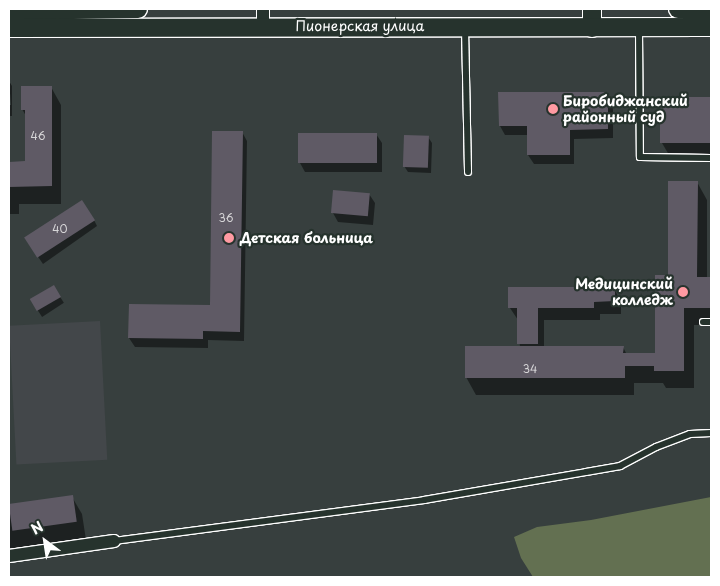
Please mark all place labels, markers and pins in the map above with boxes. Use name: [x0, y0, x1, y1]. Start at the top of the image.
place label: Биробиджанский районный суд: [563, 93, 688, 125]
marker: Биробиджанский районный суд: [547, 103, 559, 115]
place label: Детская больница: [240, 230, 373, 246]
marker: Детская больница: [222, 231, 236, 245]
place label: Медицинский колледж: [575, 276, 673, 308]
marker: Медицинский колледж: [677, 286, 689, 298]

